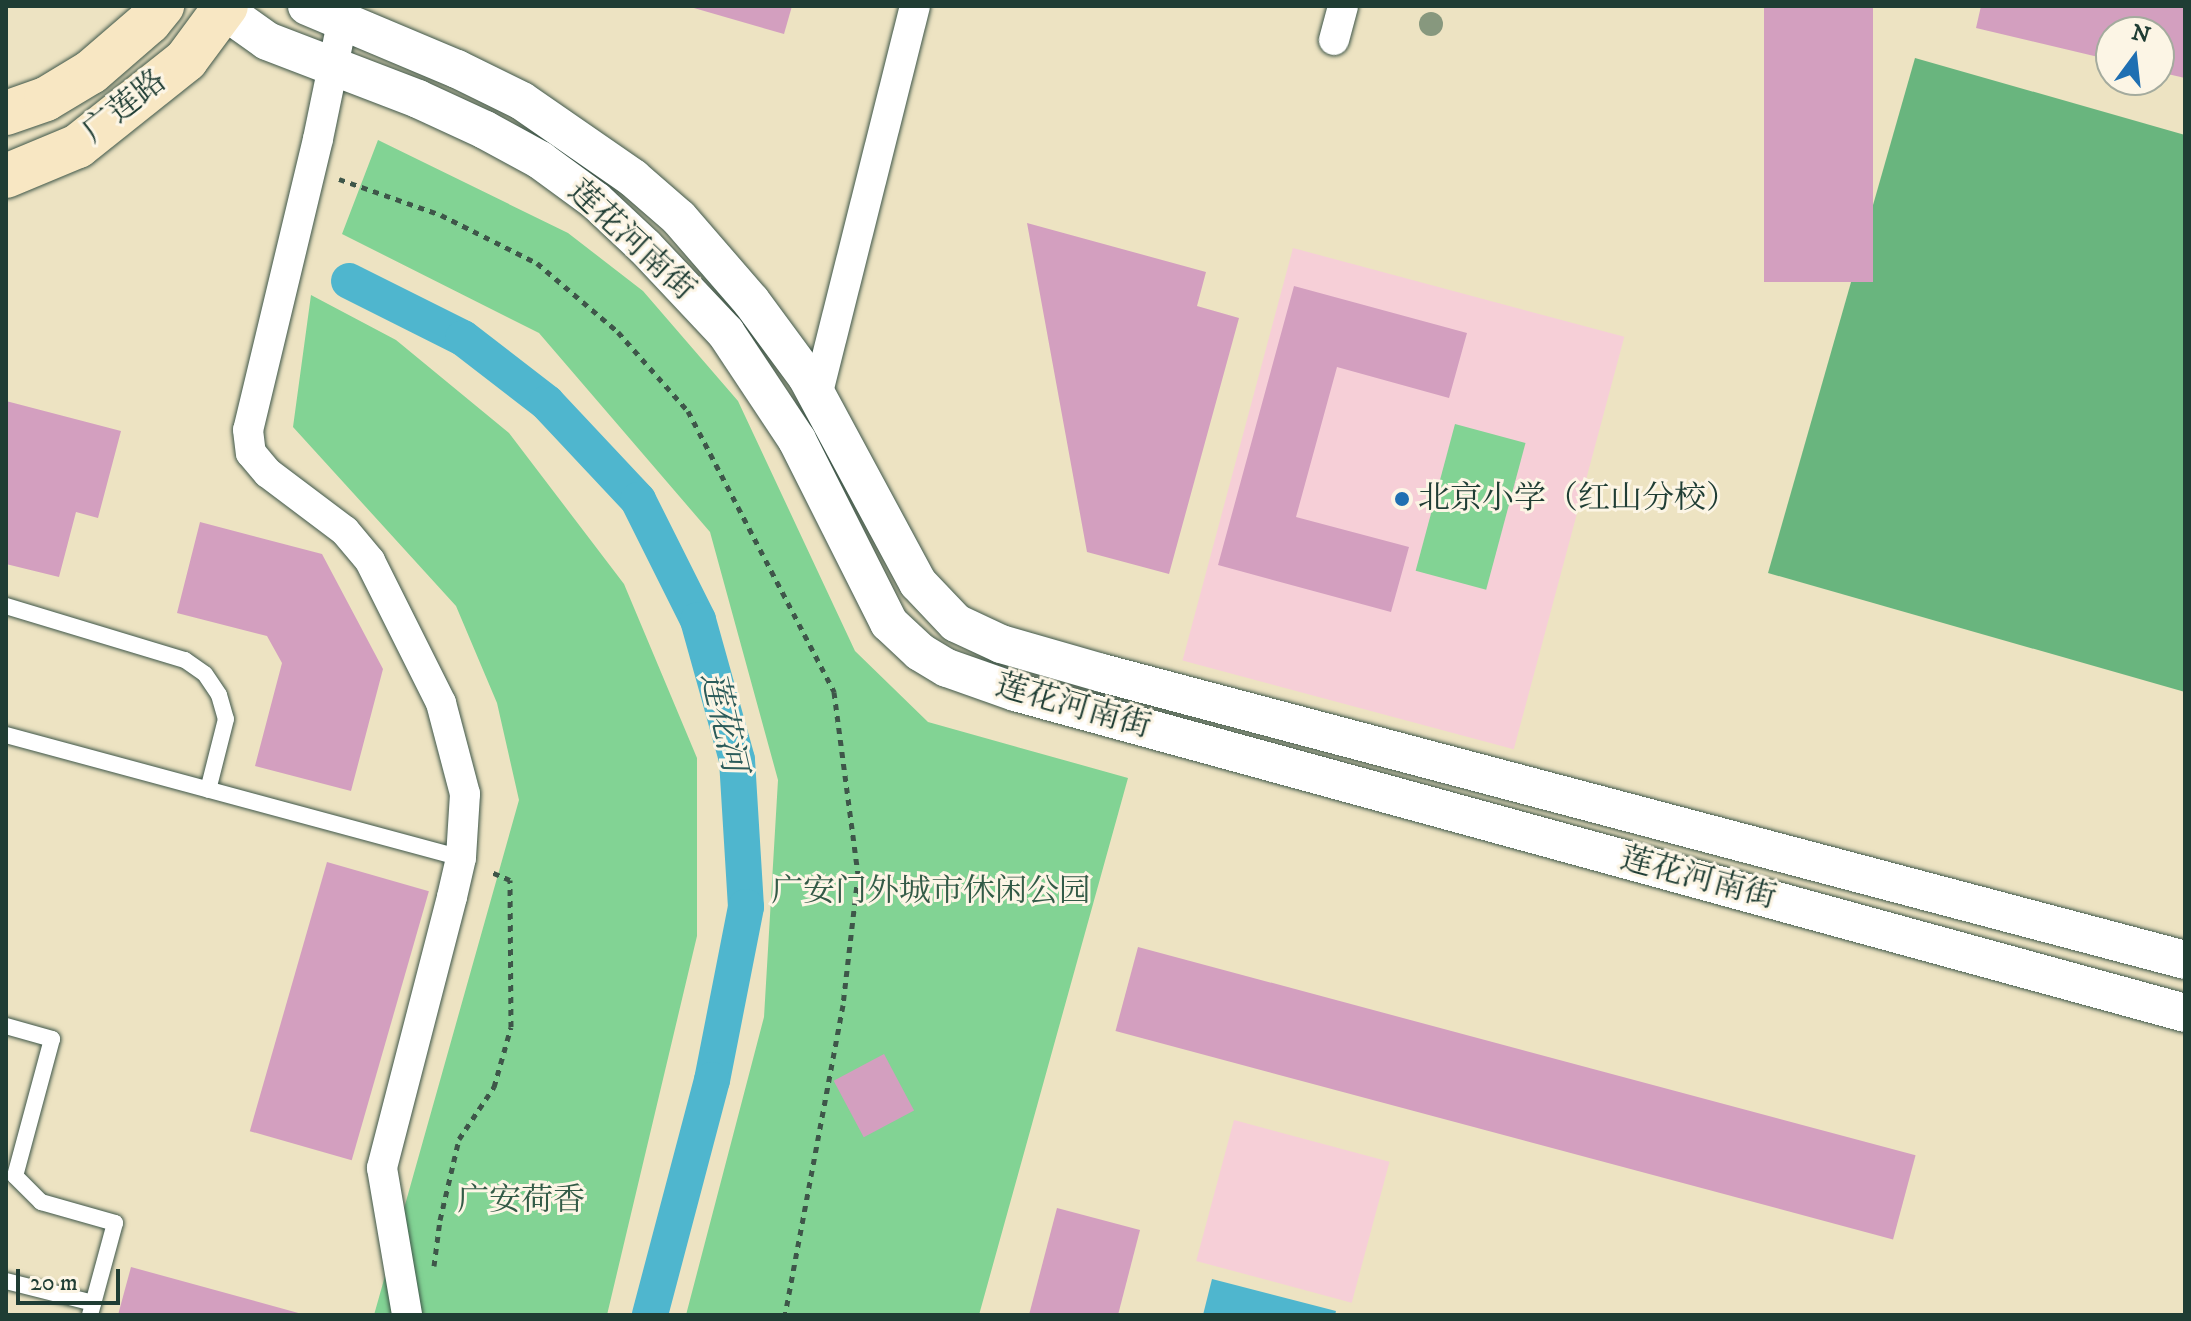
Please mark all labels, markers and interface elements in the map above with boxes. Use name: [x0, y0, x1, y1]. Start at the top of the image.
north arrow: [2095, 16, 2175, 96]
text: N: [2129, 19, 2153, 50]
street label: 广莲路: [75, 62, 175, 152]
street label: 莲花河南街: [559, 172, 703, 310]
place label: 北京小学（红山分校）: [1418, 480, 1738, 518]
marker: 北京小学（红山分校）: [1393, 490, 1411, 508]
street label: 莲花河南街: [991, 666, 1155, 748]
water label: 莲花河: [692, 668, 754, 776]
street label: 莲花河南街: [1616, 840, 1780, 918]
park label: 广安门外城市休闲公园: [771, 873, 1091, 911]
park label: 广安荷香: [457, 1182, 585, 1220]
scale bar: [20, 1253, 124, 1303]
text: 20 m: [30, 1268, 78, 1298]

